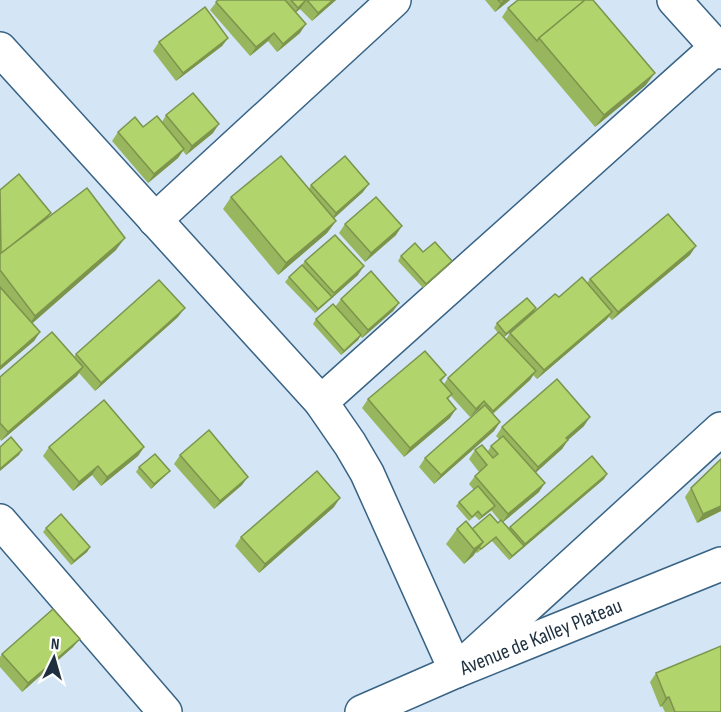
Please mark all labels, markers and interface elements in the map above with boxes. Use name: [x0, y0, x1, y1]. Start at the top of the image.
street label: Avenue de Kalley Plateau: [455, 593, 626, 681]
north arrow: [24, 628, 84, 688]
text: N: [50, 635, 60, 654]

